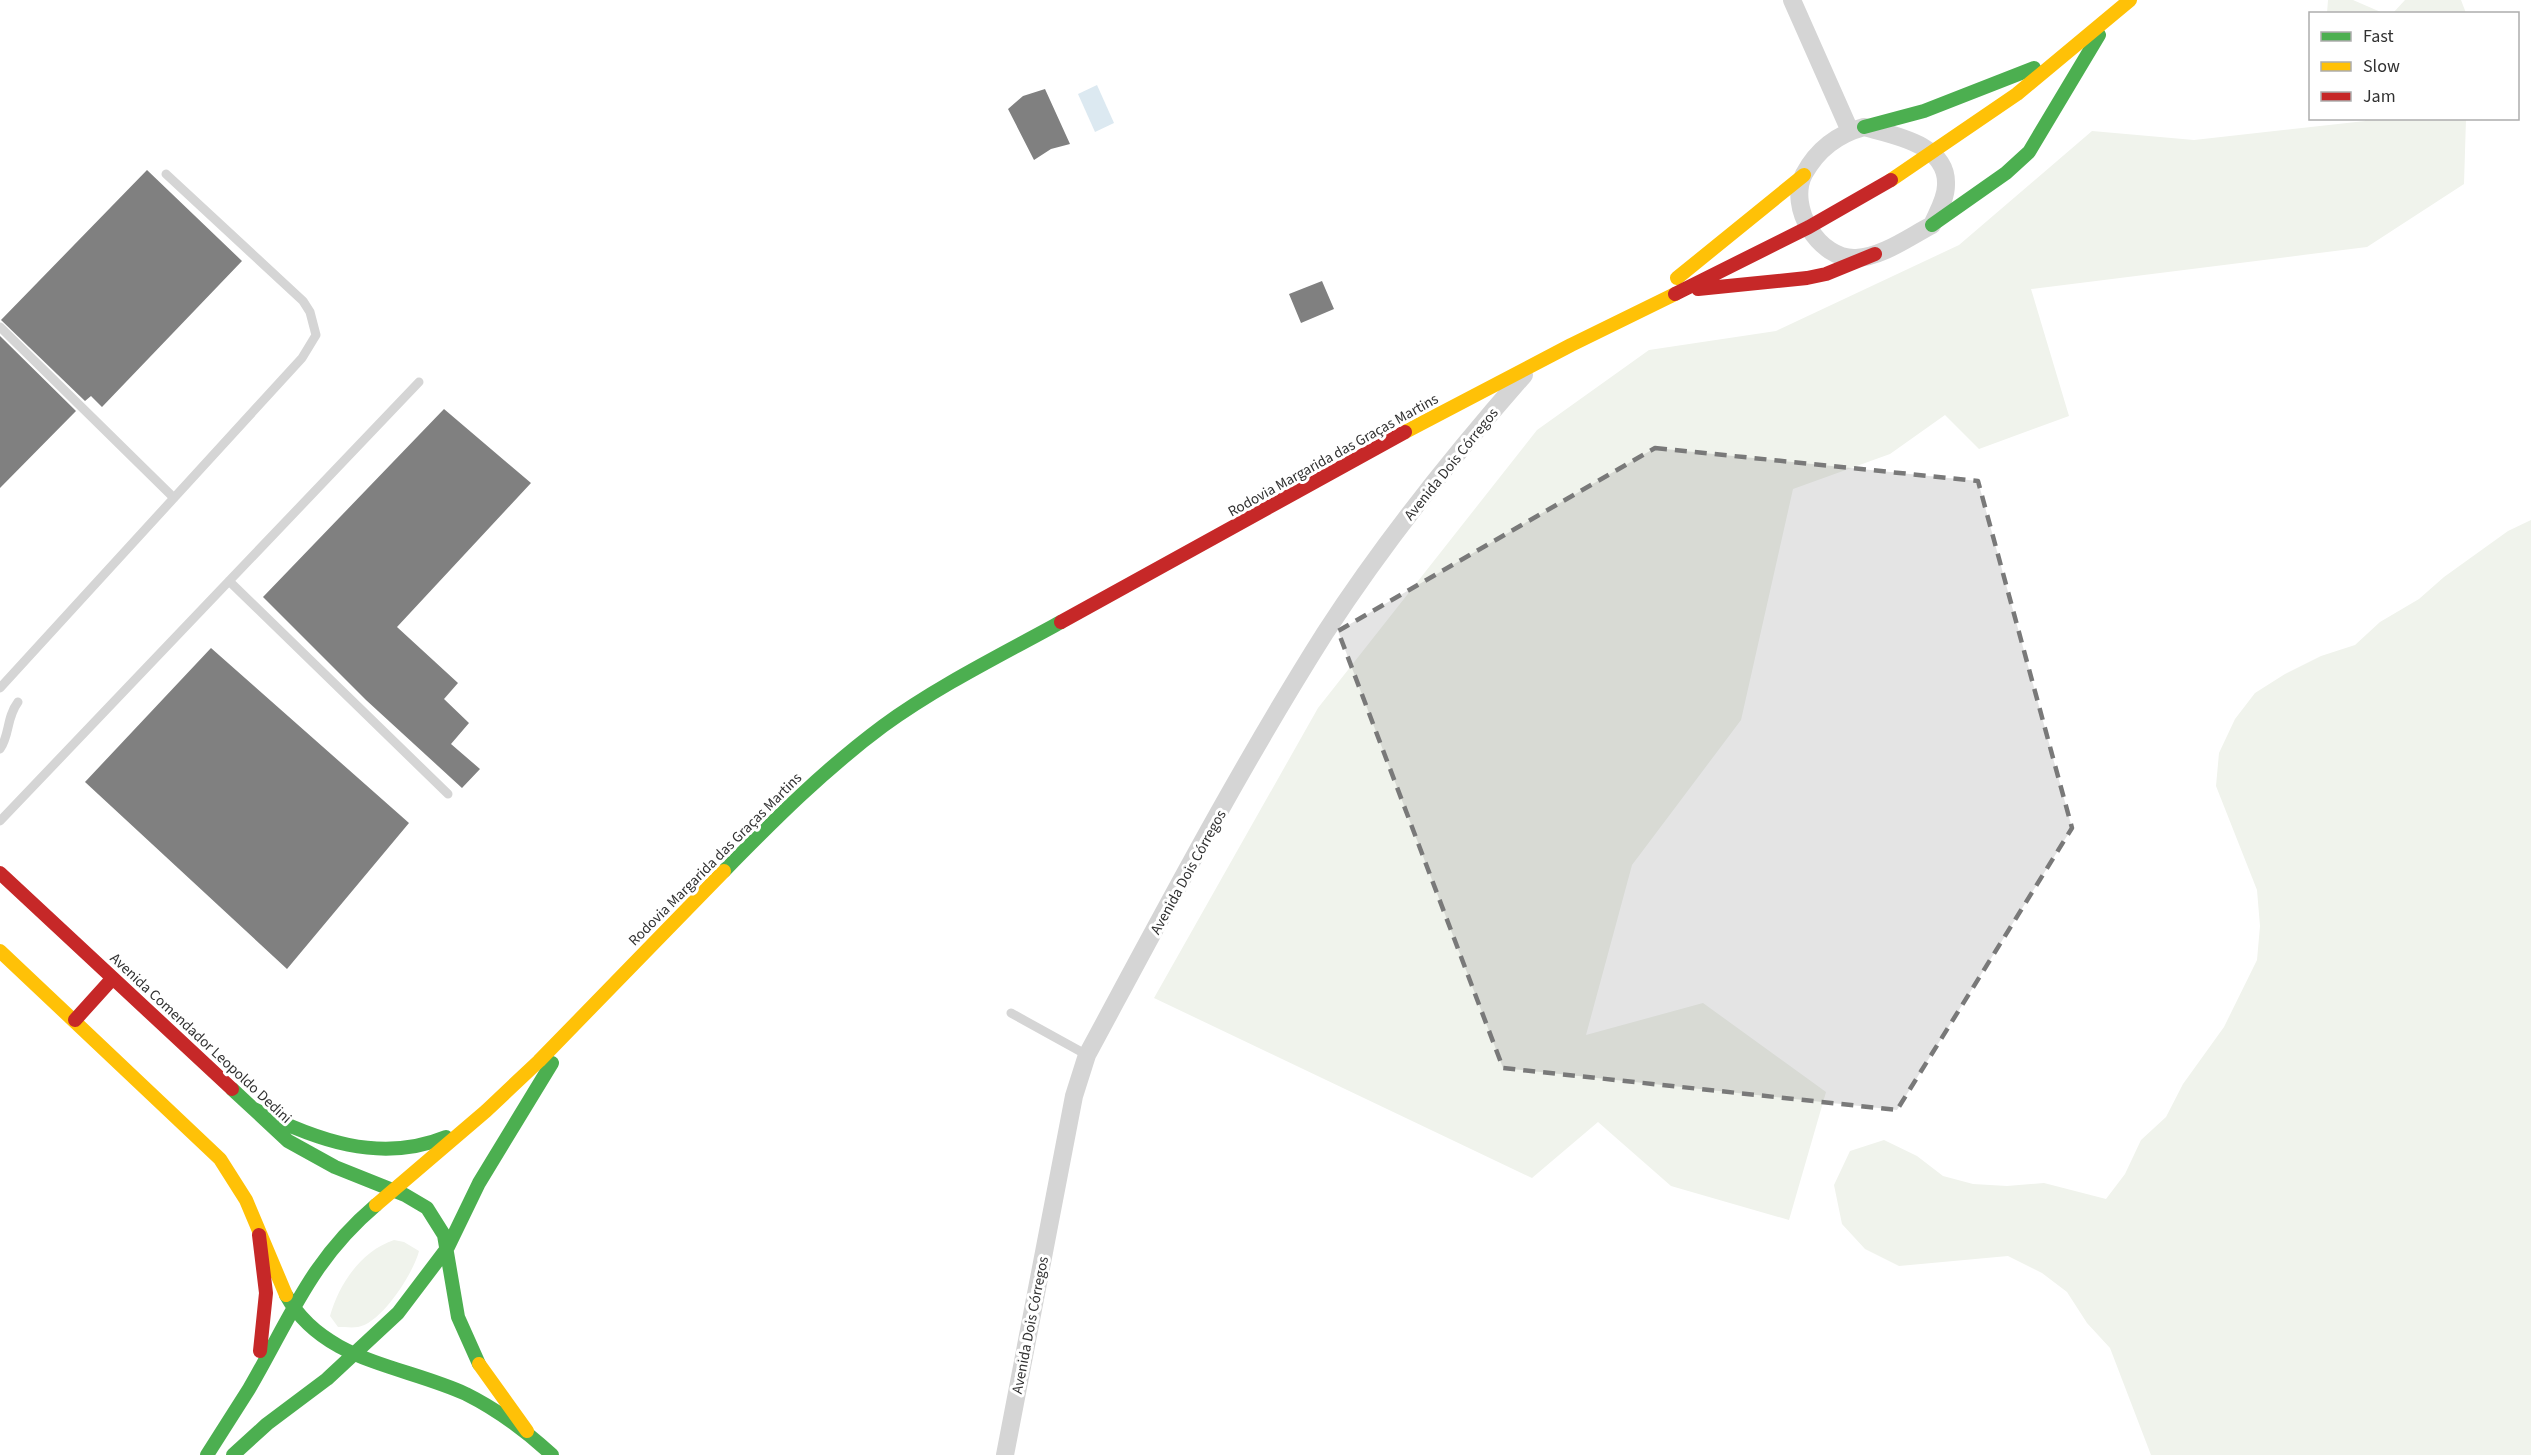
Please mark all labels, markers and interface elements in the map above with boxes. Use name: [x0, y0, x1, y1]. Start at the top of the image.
legend: [2309, 12, 2519, 120]
text: Fast: [2363, 24, 2394, 49]
text: Slow: [2363, 54, 2400, 79]
text: Jam: [2363, 84, 2396, 109]
street label: Rodovia Margarida das Graças Martins: [1224, 389, 1442, 522]
street label: Avenida Dois Córregos: [1399, 403, 1503, 525]
street label: Rodovia Margarida das Graças Martins: [624, 768, 807, 951]
street label: Avenida Dois Córregos: [1145, 806, 1231, 938]
street label: Avenida Comendador Leopoldo Dedini: [105, 948, 296, 1128]
street label: Avenida Dois Córregos: [1007, 1255, 1054, 1396]

